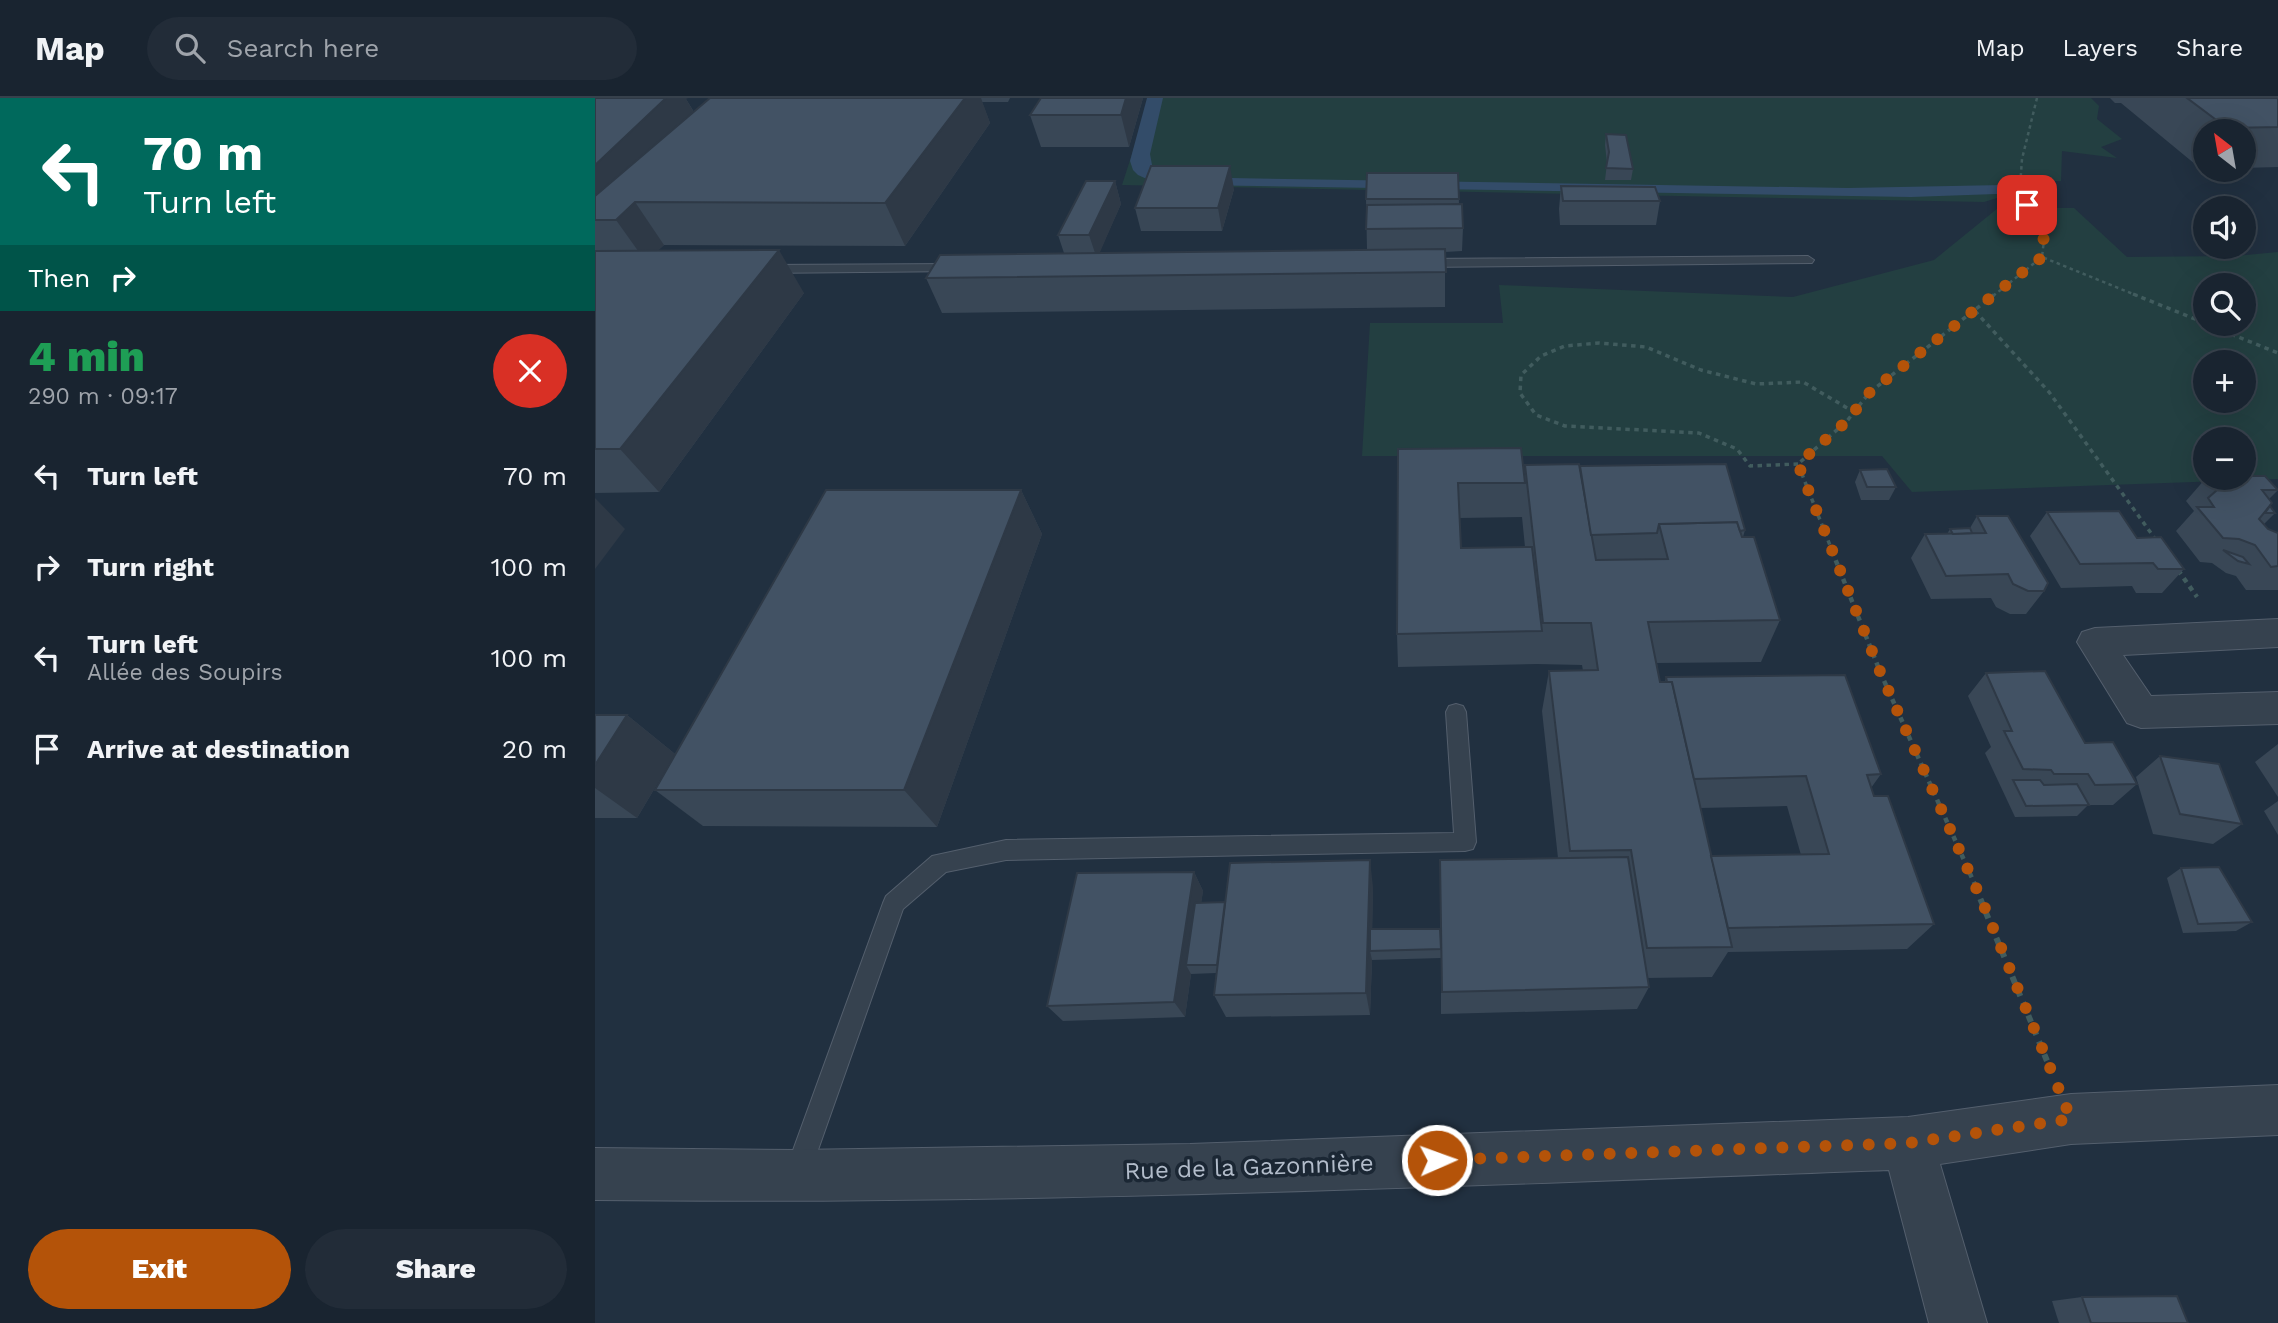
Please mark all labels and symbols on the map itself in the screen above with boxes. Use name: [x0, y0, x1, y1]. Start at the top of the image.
north arrow: [2193, 119, 2256, 182]
pin: [1997, 175, 2057, 235]
position arrow: [1400, 1123, 1474, 1197]
street label: Rue de la Gazonnière: [1124, 1149, 1374, 1185]

